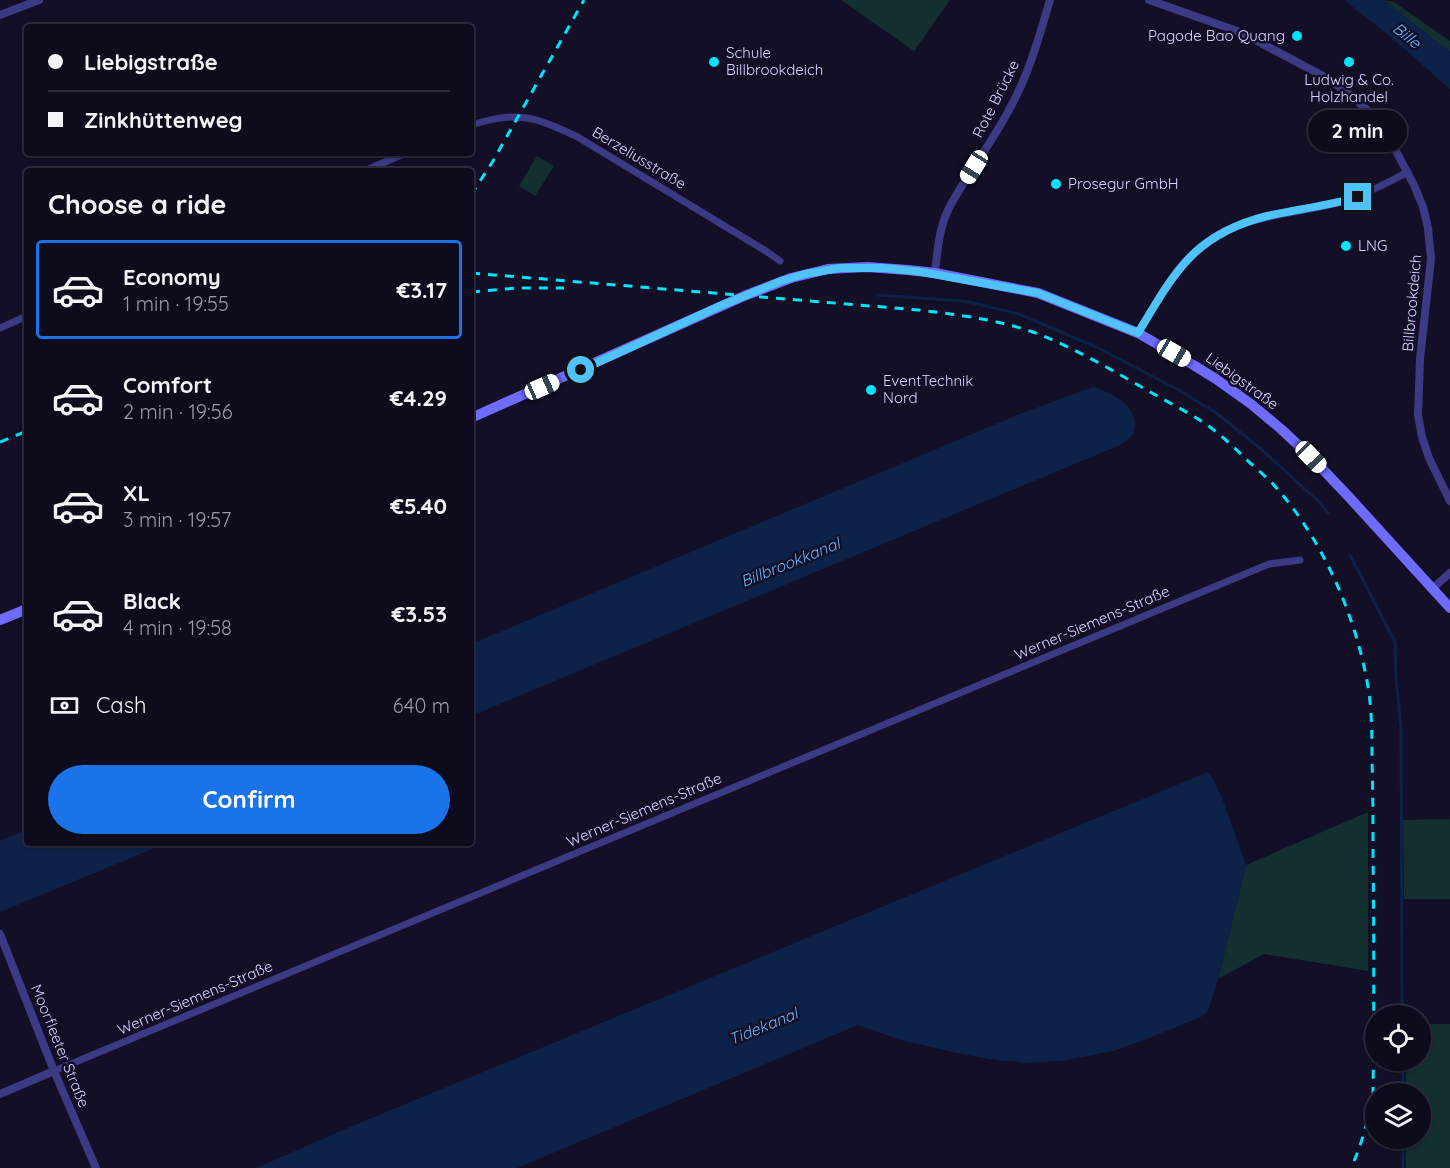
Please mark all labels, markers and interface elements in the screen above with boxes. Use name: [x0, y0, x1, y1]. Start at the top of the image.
water label: Bille: [1389, 18, 1426, 53]
place label: Pagode Bao Quang: [1148, 26, 1285, 45]
marker: Pagode Bao Quang: [1290, 29, 1304, 43]
place label: Schule Billbrookdeich: [726, 43, 823, 79]
text: Liebigstraße: [84, 48, 218, 76]
marker: Schule Billbrookdeich: [707, 55, 721, 69]
marker: Ludwig & Co. Holzhandel: [1342, 55, 1356, 69]
street label: Rote Brücke: [968, 57, 1023, 141]
place label: Ludwig & Co. Holzhandel: [1304, 70, 1394, 106]
text: Zinkhüttenweg: [84, 106, 243, 134]
callout: 2 min: [1308, 110, 1408, 152]
text: 2 min: [1331, 118, 1384, 143]
street label: Berzeliusstraße: [589, 122, 690, 193]
car: [957, 147, 991, 187]
place label: Prosegur GmbH: [1068, 174, 1179, 193]
marker: Prosegur GmbH: [1049, 177, 1063, 191]
route end: [1344, 183, 1371, 210]
text: Choose a ride: [48, 187, 226, 221]
place label: LNG: [1358, 236, 1387, 255]
marker: LNG: [1339, 239, 1353, 253]
street label: Billbrookdeich: [1398, 254, 1425, 352]
icon: car: [51, 263, 105, 317]
text: Economy: [123, 263, 221, 291]
text: €3.17: [396, 276, 447, 304]
text: 1 min · 19:55: [123, 291, 229, 316]
car: [1154, 336, 1194, 370]
street label: Liebigstraße: [1202, 348, 1282, 413]
route start: [567, 356, 594, 383]
icon: car: [51, 371, 105, 425]
text: Comfort: [123, 371, 212, 399]
car: [522, 371, 562, 403]
place label: EventTechnik Nord: [883, 371, 973, 407]
marker: EventTechnik Nord: [864, 383, 878, 397]
text: €4.29: [390, 384, 447, 412]
text: 2 min · 19:56: [123, 399, 232, 424]
car: [1292, 438, 1330, 476]
icon: car: [51, 479, 105, 533]
text: XL: [123, 479, 150, 507]
text: €5.40: [390, 492, 447, 520]
text: 3 min · 19:57: [123, 507, 231, 532]
water label: Billbrookkanal: [737, 532, 845, 591]
street label: Werner-Siemens-Straße: [1011, 581, 1172, 664]
icon: car: [51, 587, 105, 641]
text: Black: [123, 587, 181, 615]
text: €3.53: [391, 600, 447, 628]
text: 4 min · 19:58: [123, 615, 232, 640]
icon: cash: [48, 689, 81, 722]
text: Cash: [96, 691, 147, 719]
text: 640 m: [393, 693, 450, 718]
button: Confirm: [48, 765, 450, 834]
street label: Werner-Siemens-Straße: [563, 768, 724, 851]
street label: Werner-Siemens-Straße: [114, 956, 275, 1039]
street label: Moorfleeter Straße: [27, 981, 94, 1110]
water label: Tidekanal: [726, 1002, 803, 1049]
map controls: [1365, 1005, 1431, 1149]
button: locate: [1365, 1005, 1431, 1071]
button: layers: [1365, 1083, 1431, 1149]

